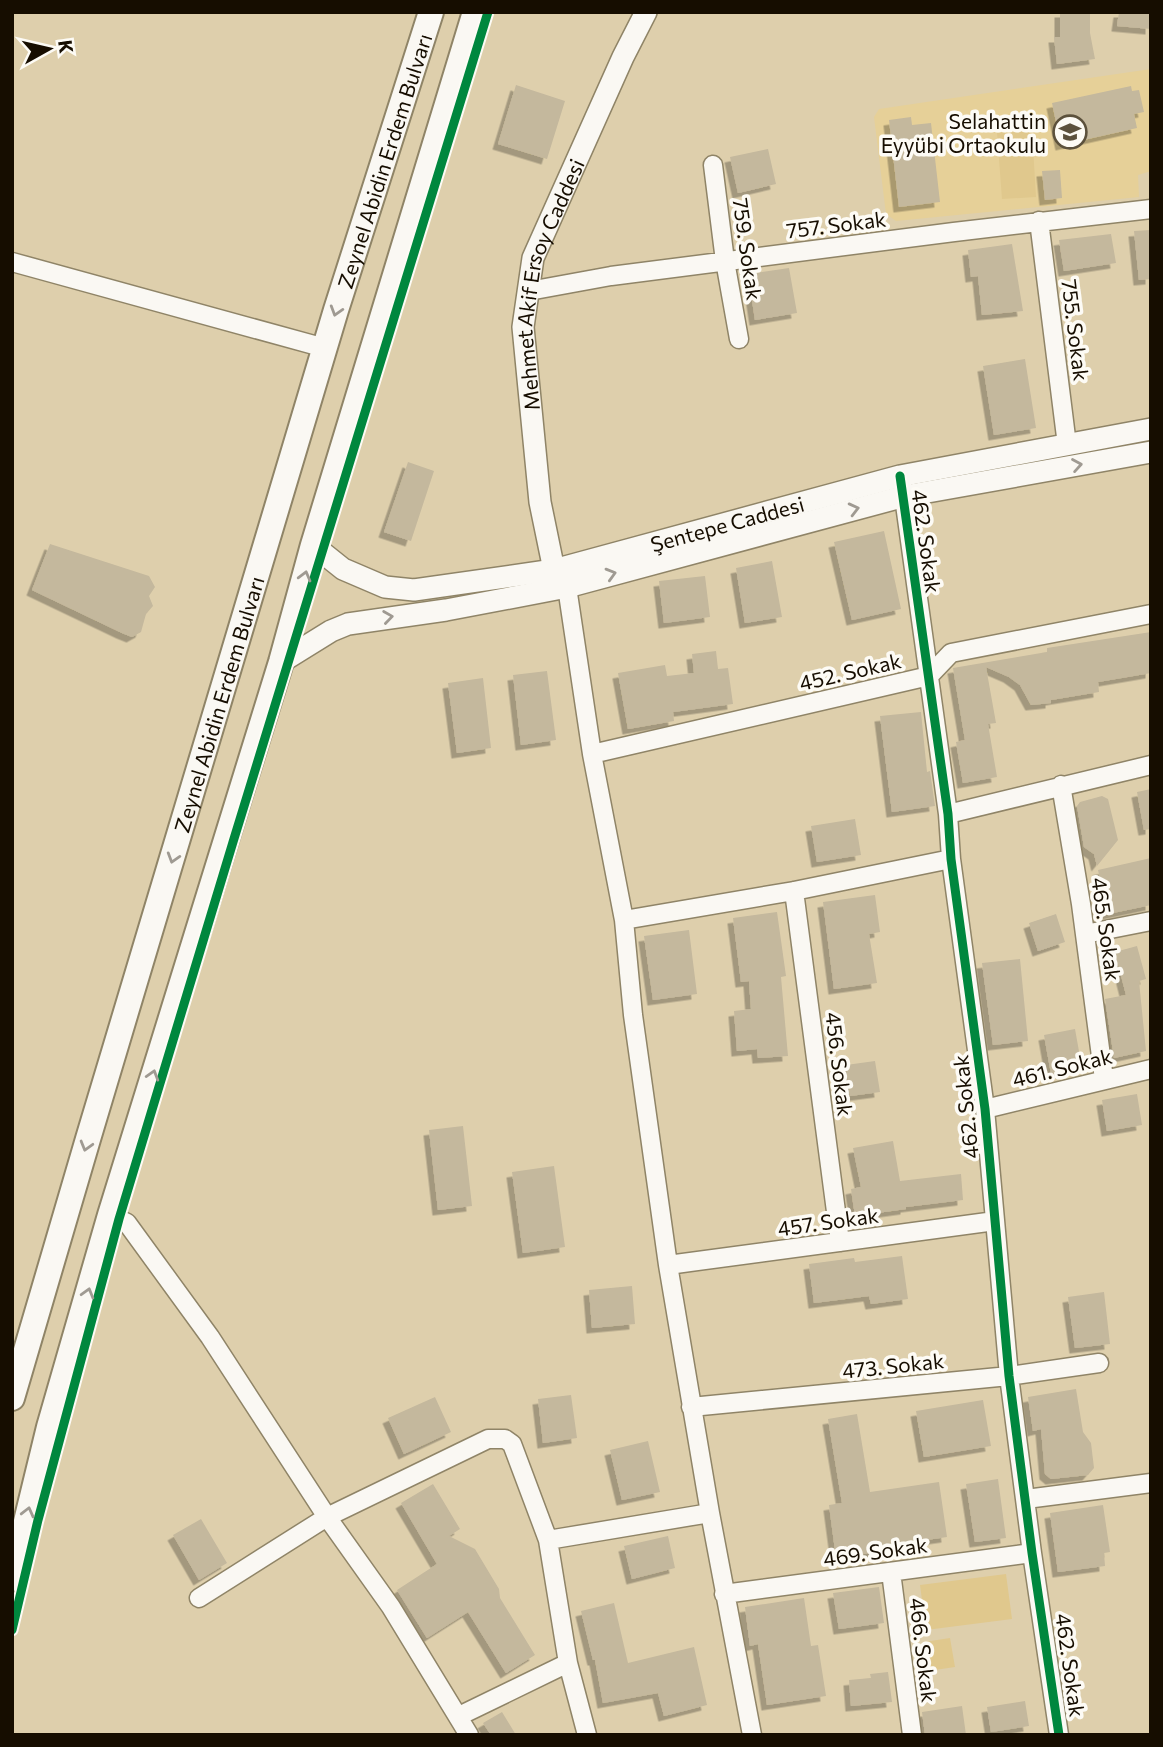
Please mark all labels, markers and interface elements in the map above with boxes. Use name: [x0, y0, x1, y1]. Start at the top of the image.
north arrow: [14, 14, 84, 84]
street label: Zeynel Abidin Erdem Bulvarı: [331, 30, 436, 291]
text: K: [54, 38, 79, 55]
place label: Selahattin Eyyübi Ortaokulu: [881, 108, 1046, 157]
school or university icon: Selahattin Eyyübi Ortaokulu: [1051, 113, 1089, 151]
street label: Mehmet Akif Ersoy Caddesi: [510, 154, 588, 412]
street label: 759. Sokak: [728, 196, 768, 302]
street label: 757. Sokak: [785, 205, 887, 243]
street label: 755. Sokak: [1057, 278, 1095, 382]
one-way arrow: [330, 305, 345, 317]
one-way arrow: [1071, 458, 1083, 473]
street label: 462. Sokak: [907, 488, 947, 594]
street label: Şentepe Caddesi: [647, 490, 807, 556]
one-way arrow: [848, 503, 860, 517]
one-way arrow: [605, 568, 617, 583]
one-way arrow: [297, 570, 311, 582]
street label: Zeynel Abidin Erdem Bulvarı: [168, 573, 268, 835]
one-way arrow: [382, 610, 393, 625]
street label: 452. Sokak: [797, 647, 903, 695]
one-way arrow: [166, 851, 181, 863]
street label: 465. Sokak: [1087, 875, 1127, 983]
street label: 456. Sokak: [821, 1011, 859, 1117]
street label: 461. Sokak: [1010, 1043, 1114, 1091]
street label: 462. Sokak: [947, 1054, 983, 1160]
one-way arrow: [145, 1069, 159, 1082]
one-way arrow: [79, 1139, 94, 1151]
street label: 457. Sokak: [776, 1202, 880, 1240]
one-way arrow: [79, 1287, 94, 1299]
street label: 473. Sokak: [841, 1347, 945, 1383]
one-way arrow: [20, 1506, 35, 1518]
street label: 469. Sokak: [821, 1531, 929, 1571]
street label: 466. Sokak: [905, 1596, 943, 1704]
street label: 462. Sokak: [1051, 1612, 1091, 1718]

